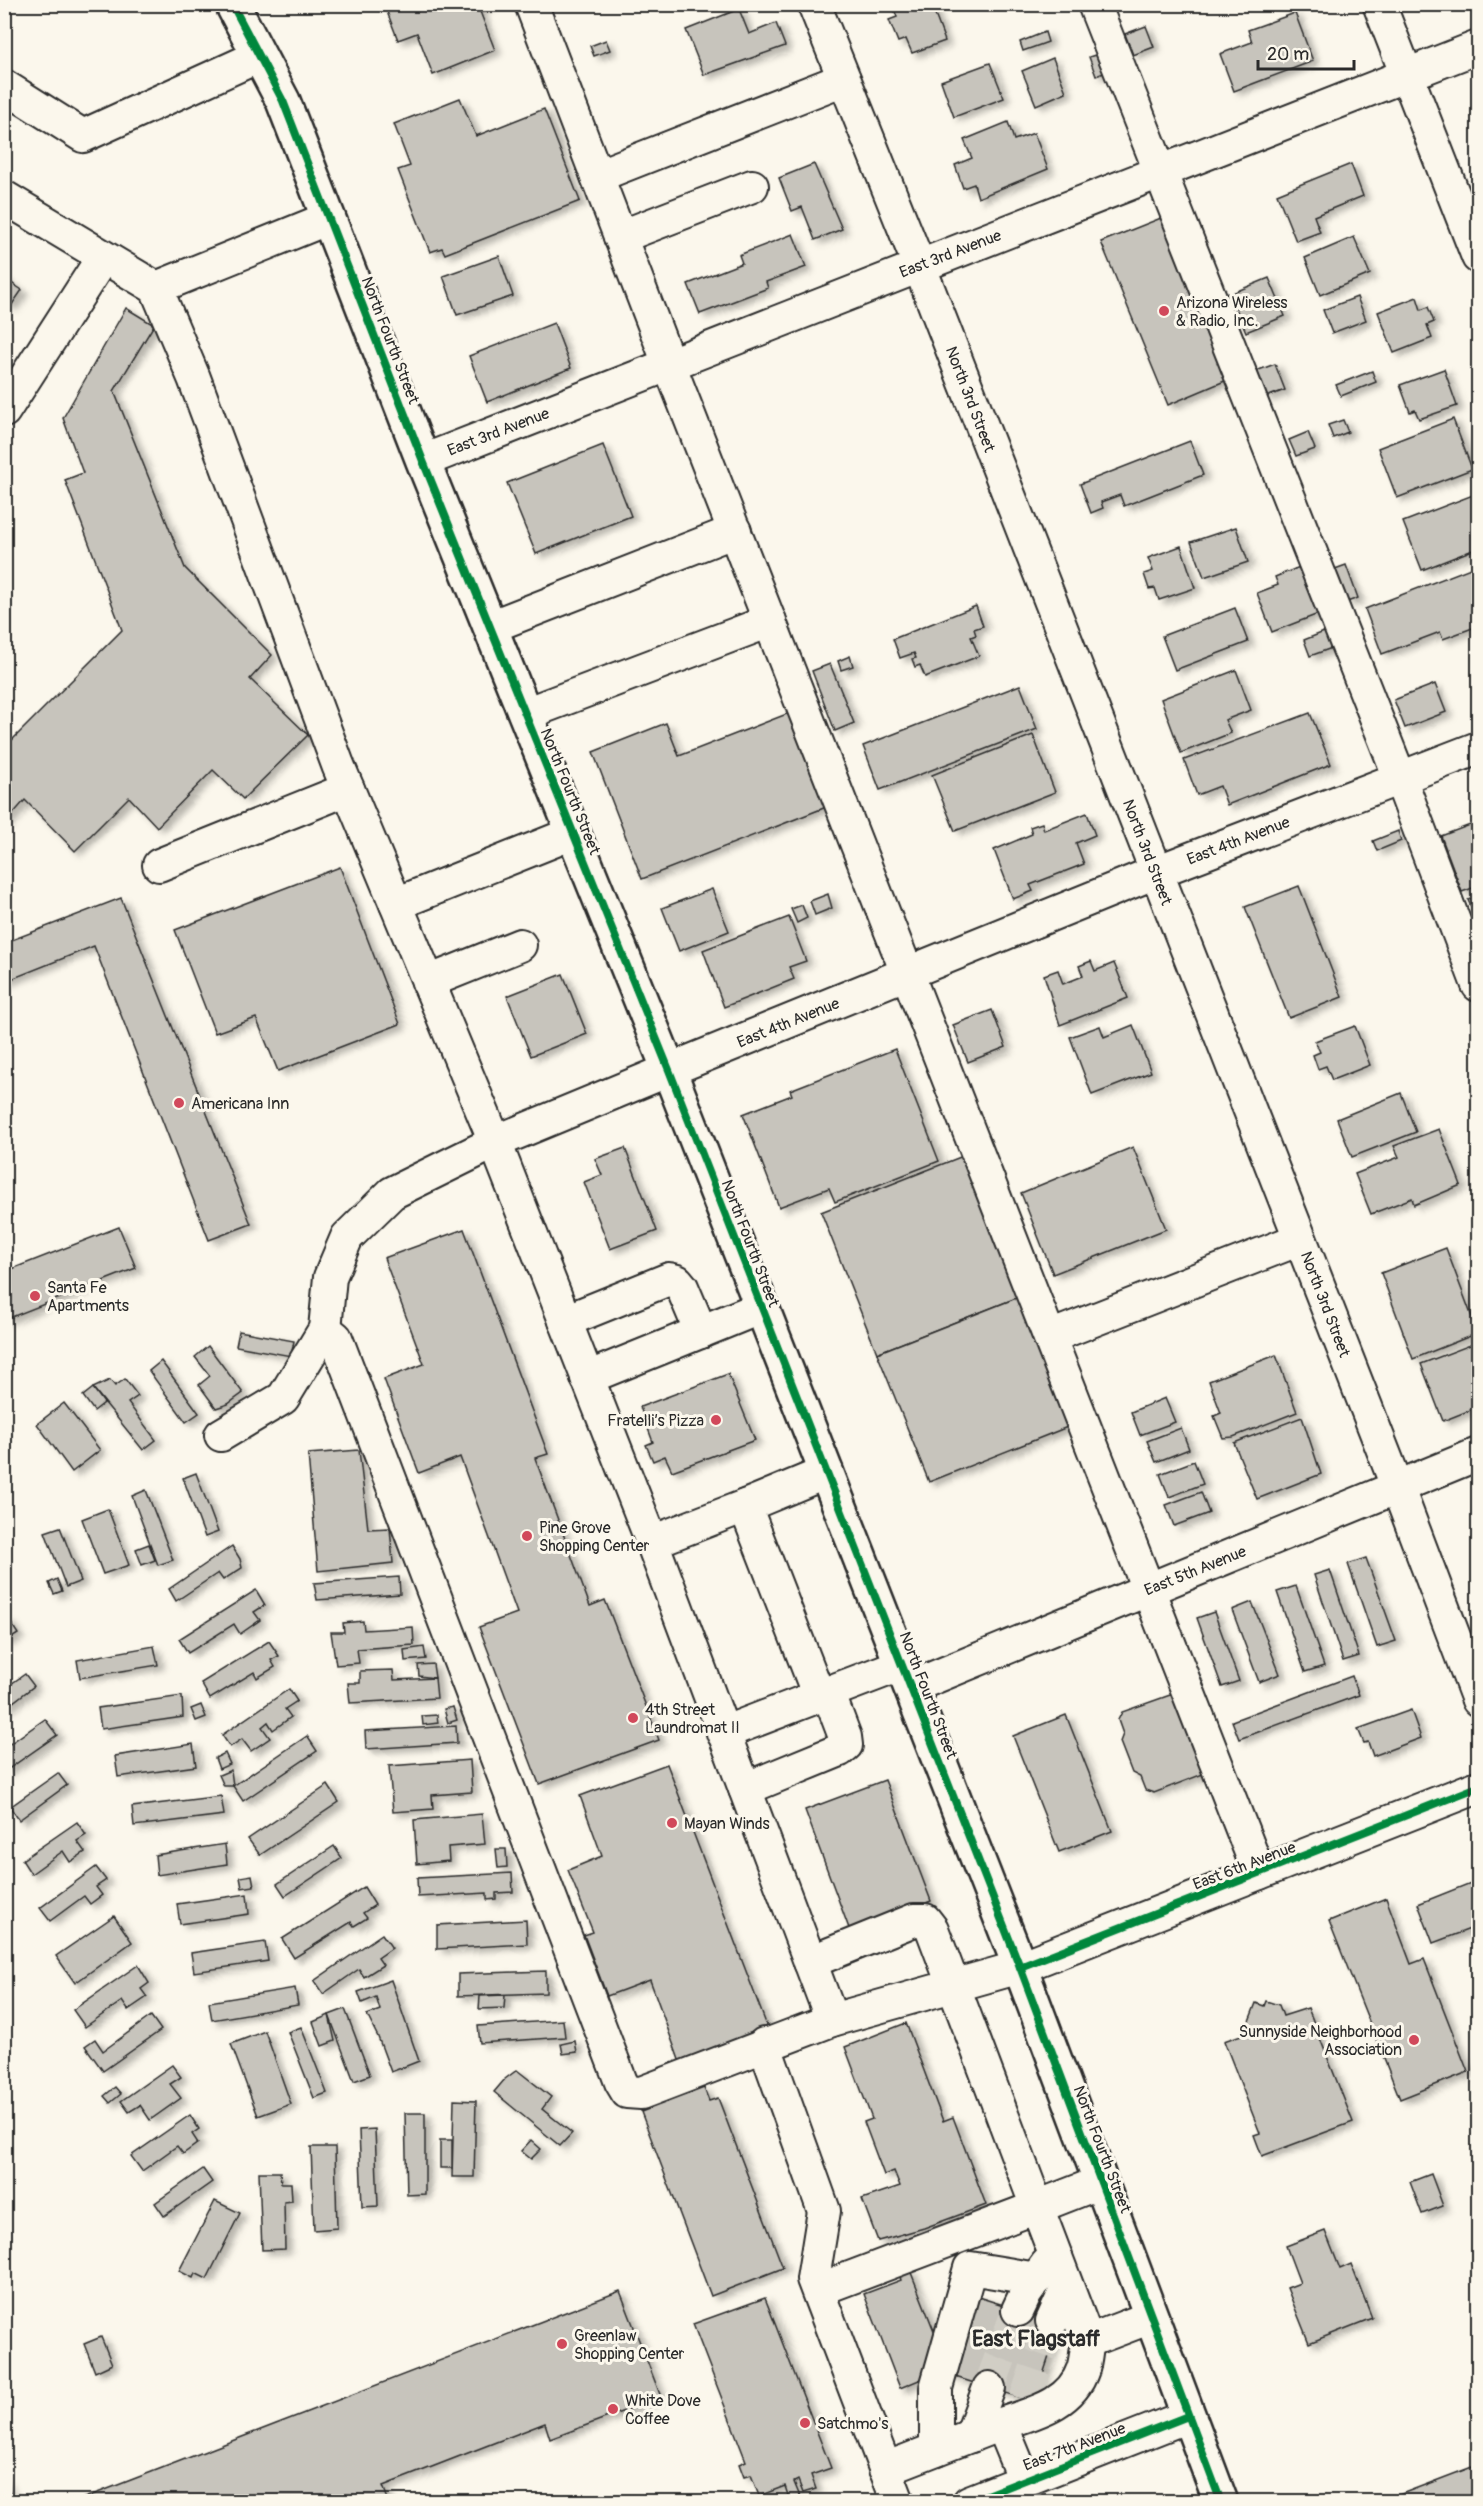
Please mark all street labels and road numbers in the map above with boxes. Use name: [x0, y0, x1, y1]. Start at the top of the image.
street label: East 3rd Avenue: [897, 225, 1004, 283]
street label: North Fourth Street: [357, 274, 424, 407]
street label: North 3rd Street: [941, 344, 1000, 456]
street label: East 3rd Avenue: [445, 403, 552, 461]
street label: North Fourth Street: [536, 725, 605, 858]
street label: North 3rd Street: [1118, 797, 1177, 909]
street label: East 4th Avenue: [1184, 812, 1293, 870]
street label: East 4th Avenue: [734, 993, 843, 1053]
street label: North Fourth Street: [717, 1177, 784, 1310]
street label: North 3rd Street: [1296, 1249, 1355, 1361]
street label: East 5th Avenue: [1142, 1541, 1249, 1600]
street label: North Fourth Street: [895, 1629, 962, 1762]
street label: East 6th Avenue: [1190, 1837, 1299, 1895]
street label: North Fourth Street: [1069, 2083, 1136, 2216]
street label: East 7th Avenue: [1020, 2418, 1128, 2476]

